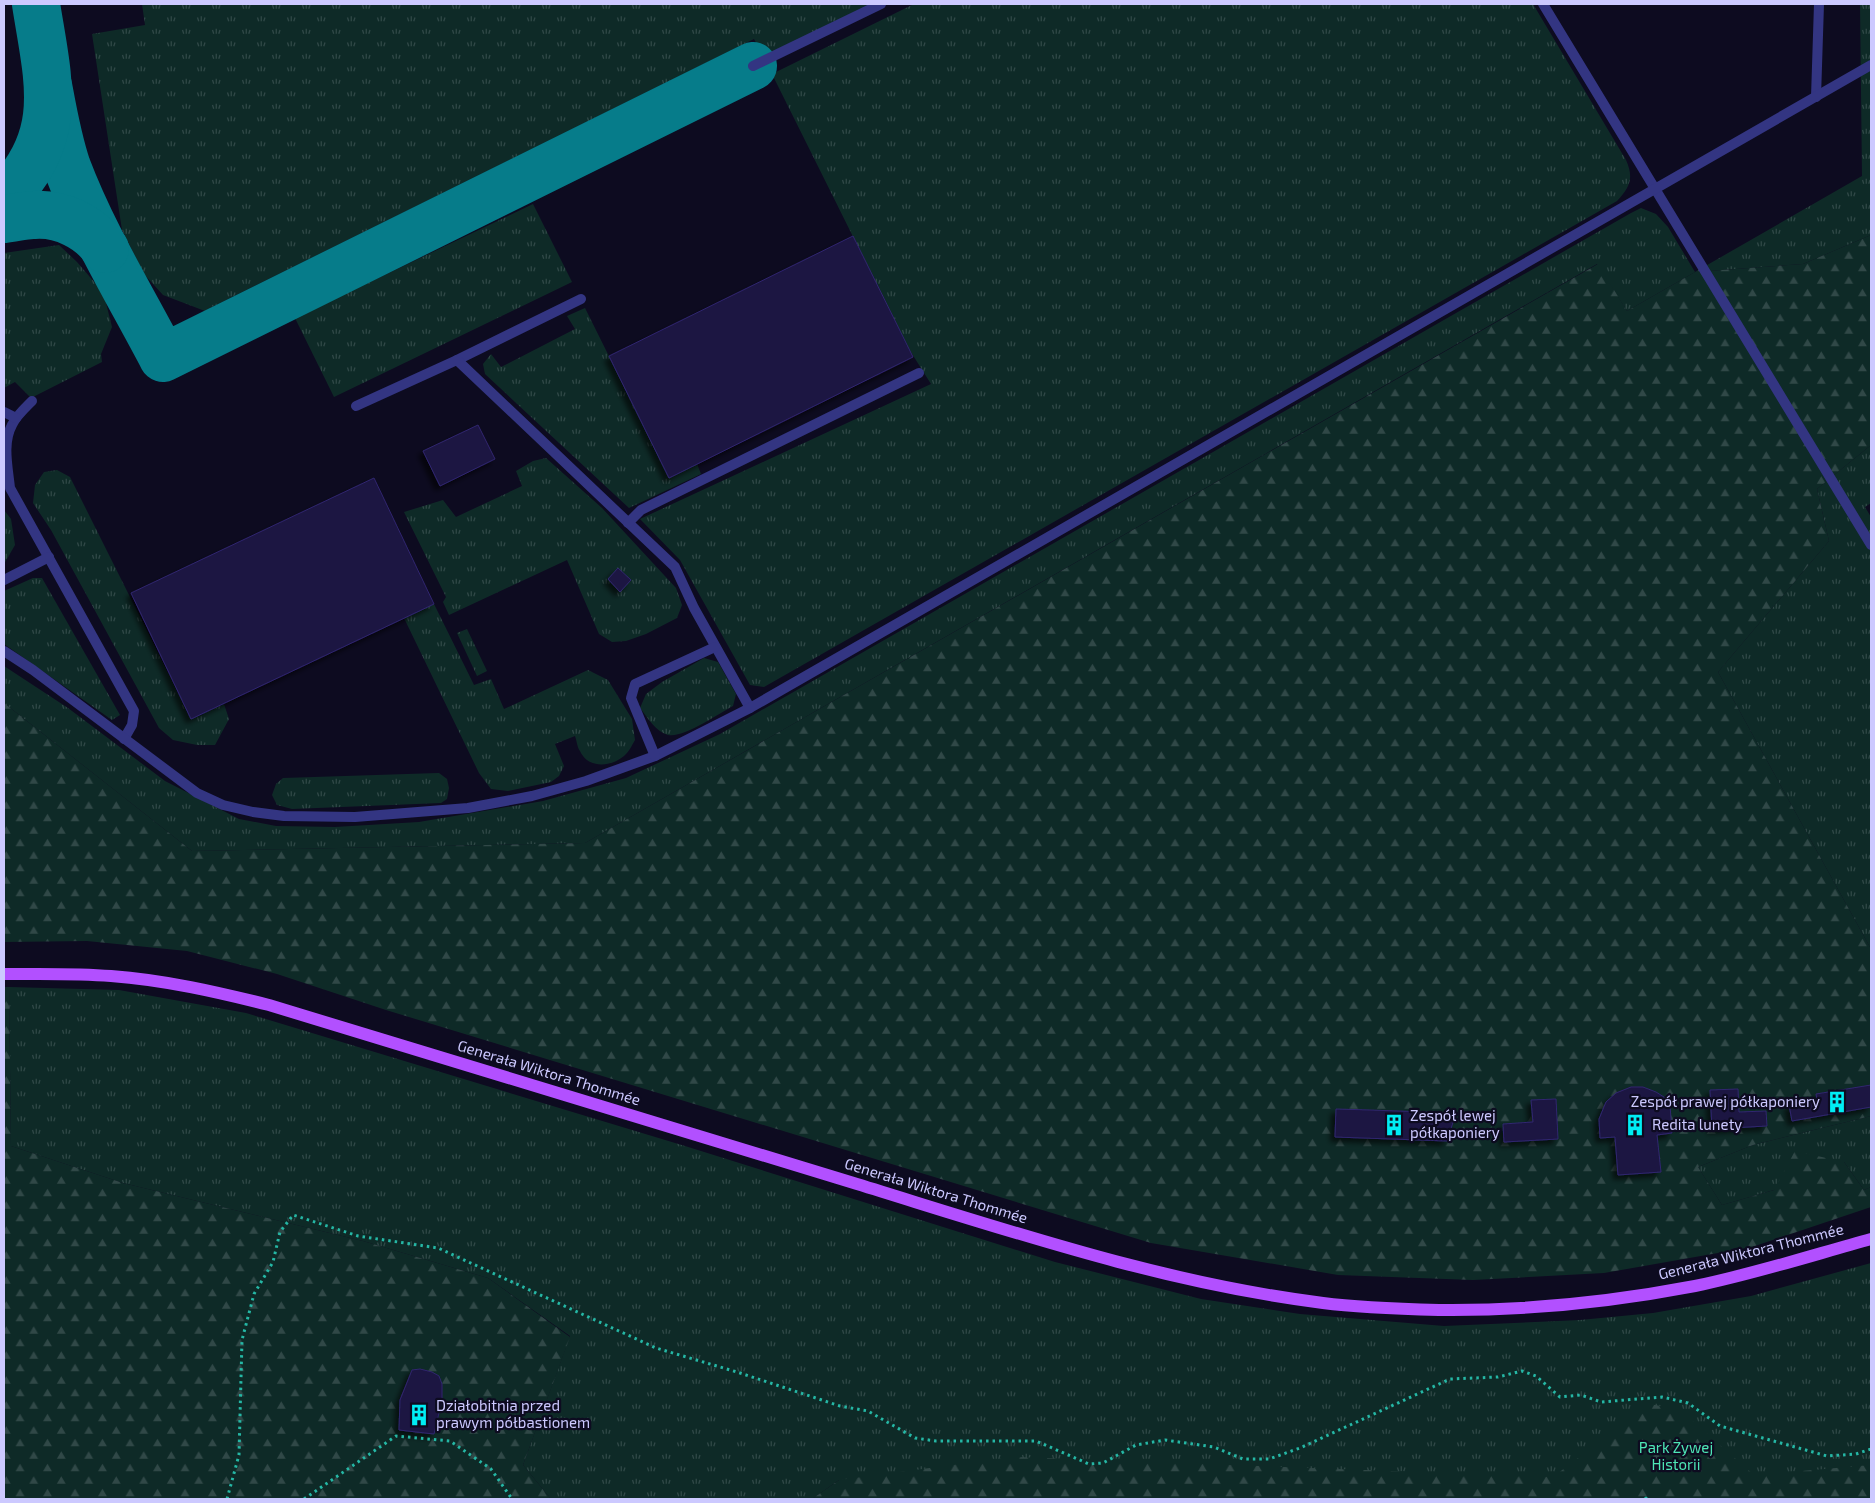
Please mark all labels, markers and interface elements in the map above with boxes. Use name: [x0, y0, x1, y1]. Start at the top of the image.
street label: Generała Wiktora Thommée: [456, 1036, 643, 1108]
building icon: Zespół prawej półkaponiery: [1824, 1089, 1850, 1115]
place label: Zespół prawej półkaponiery: [1631, 1092, 1820, 1111]
place label: Zespół lewej półkaponiery: [1410, 1106, 1500, 1141]
building icon: Zespół lewej półkaponiery: [1381, 1112, 1407, 1138]
building icon: Redita lunety: [1622, 1112, 1648, 1138]
place label: Redita lunety: [1652, 1115, 1742, 1133]
street label: Generała Wiktora Thommée: [843, 1154, 1030, 1226]
street label: Generała Wiktora Thommée: [1656, 1219, 1845, 1283]
place label: Działobitnia przed prawym półbastionem: [436, 1396, 590, 1431]
building icon: Działobitnia przed prawym półbastionem: [406, 1402, 432, 1428]
park label: Park Żywej Historii: [1639, 1438, 1713, 1473]

